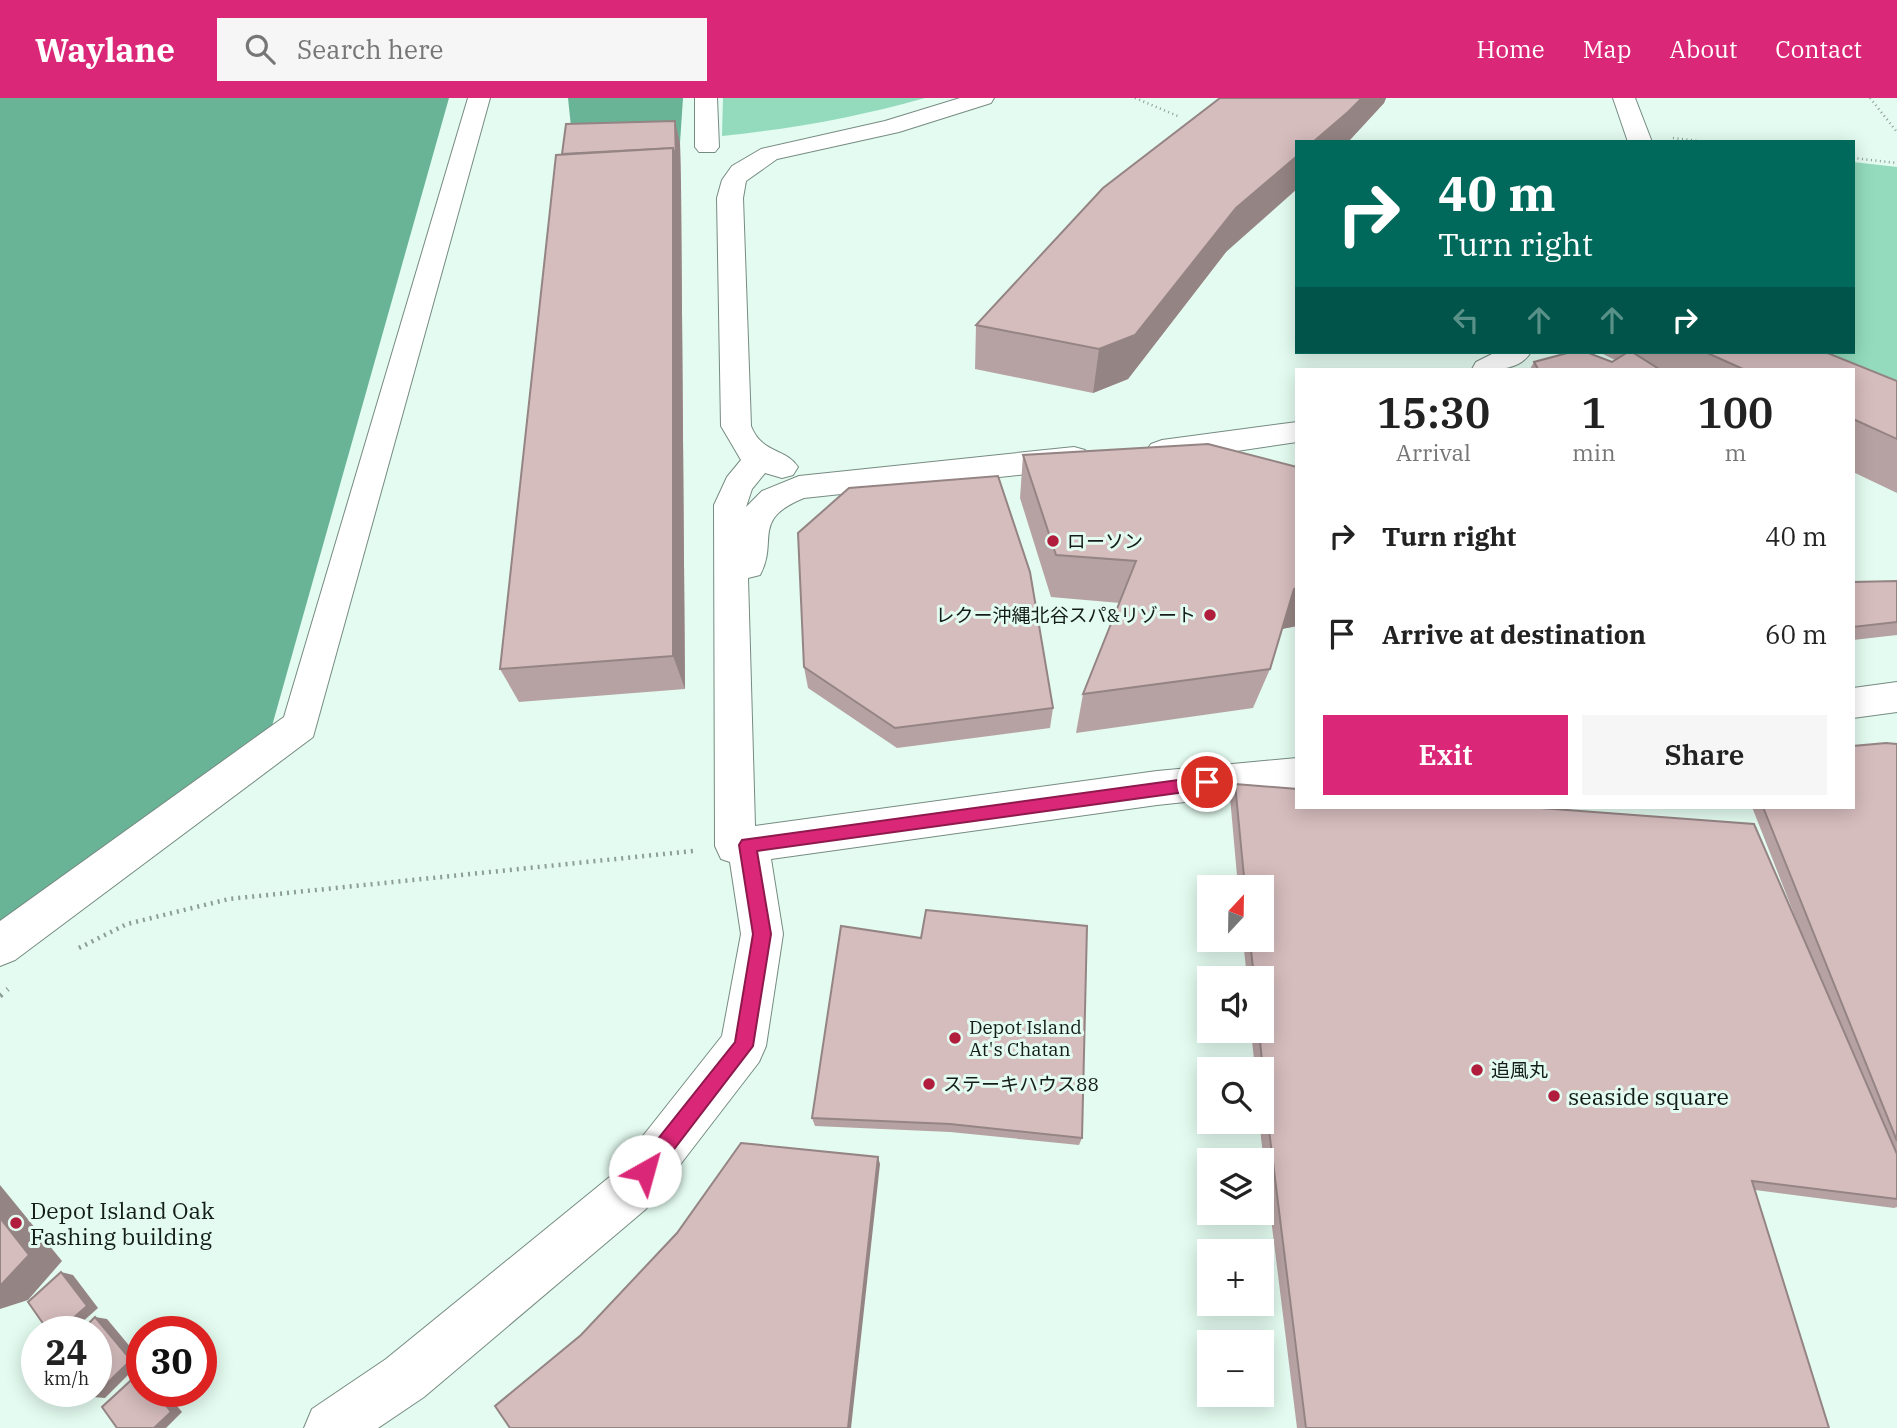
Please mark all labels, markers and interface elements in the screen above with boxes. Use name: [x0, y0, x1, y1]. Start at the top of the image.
search box: [217, 18, 707, 81]
text: Waylane: [35, 28, 175, 71]
icon: search: [241, 30, 279, 68]
text: Search here: [297, 32, 443, 66]
text: Home: [1477, 33, 1545, 65]
text: Map: [1583, 33, 1631, 65]
text: About: [1669, 33, 1737, 65]
text: Contact: [1775, 33, 1862, 65]
text: 40 m: [1438, 161, 1556, 224]
icon: right: [1323, 168, 1414, 259]
text: Turn right: [1438, 223, 1593, 265]
icon: left: [1447, 301, 1485, 339]
icon: ahead: [1520, 301, 1558, 339]
icon: ahead: [1593, 301, 1631, 339]
icon: right: [1666, 301, 1704, 339]
text: 15:30: [1377, 385, 1490, 440]
text: 1: [1581, 385, 1606, 440]
text: 100: [1698, 385, 1773, 440]
text: Arrival: [1396, 437, 1471, 467]
text: min: [1572, 437, 1616, 467]
text: m: [1724, 437, 1746, 467]
icon: right: [1323, 517, 1361, 555]
text: Turn right: [1382, 519, 1516, 553]
text: 40 m: [1765, 519, 1827, 553]
place label: ローソン: [1067, 529, 1143, 553]
marker: ローソン: [1045, 533, 1061, 549]
place label: レクー沖縄北谷スパ&リゾート: [936, 603, 1196, 627]
marker: レクー沖縄北谷スパ&リゾート: [1202, 607, 1218, 623]
icon: arrive: [1323, 615, 1361, 653]
text: Arrive at destination: [1382, 617, 1646, 651]
text: 60 m: [1765, 617, 1827, 651]
button: Exit: [1323, 715, 1568, 795]
button: Share: [1582, 715, 1827, 795]
pin: [1177, 752, 1237, 812]
icon: arrive: [1188, 763, 1226, 801]
north arrow: [1197, 875, 1274, 952]
map controls: [1197, 875, 1274, 1407]
button: sound: [1197, 966, 1274, 1043]
place label: Depot Island At's Chatan: [969, 1015, 1082, 1061]
marker: Depot Island At's Chatan: [947, 1030, 963, 1046]
button: search: [1197, 1057, 1274, 1134]
place label: 追風丸: [1491, 1058, 1548, 1082]
marker: 追風丸: [1469, 1062, 1485, 1078]
place label: ステーキハウス88: [943, 1072, 1099, 1096]
marker: ステーキハウス88: [921, 1076, 937, 1092]
place label: seaside square: [1568, 1081, 1729, 1111]
marker: seaside square: [1546, 1088, 1562, 1104]
position arrow: [608, 1134, 682, 1208]
button: layers: [1197, 1148, 1274, 1225]
place label: Depot Island Oak Fashing building: [30, 1195, 215, 1251]
marker: Depot Island Oak Fashing building: [8, 1215, 24, 1231]
button: +: [1197, 1239, 1274, 1316]
speed limit sign: 30: [126, 1316, 217, 1407]
text: 24: [45, 1329, 88, 1375]
button: −: [1197, 1330, 1274, 1407]
text: km/h: [44, 1367, 89, 1390]

